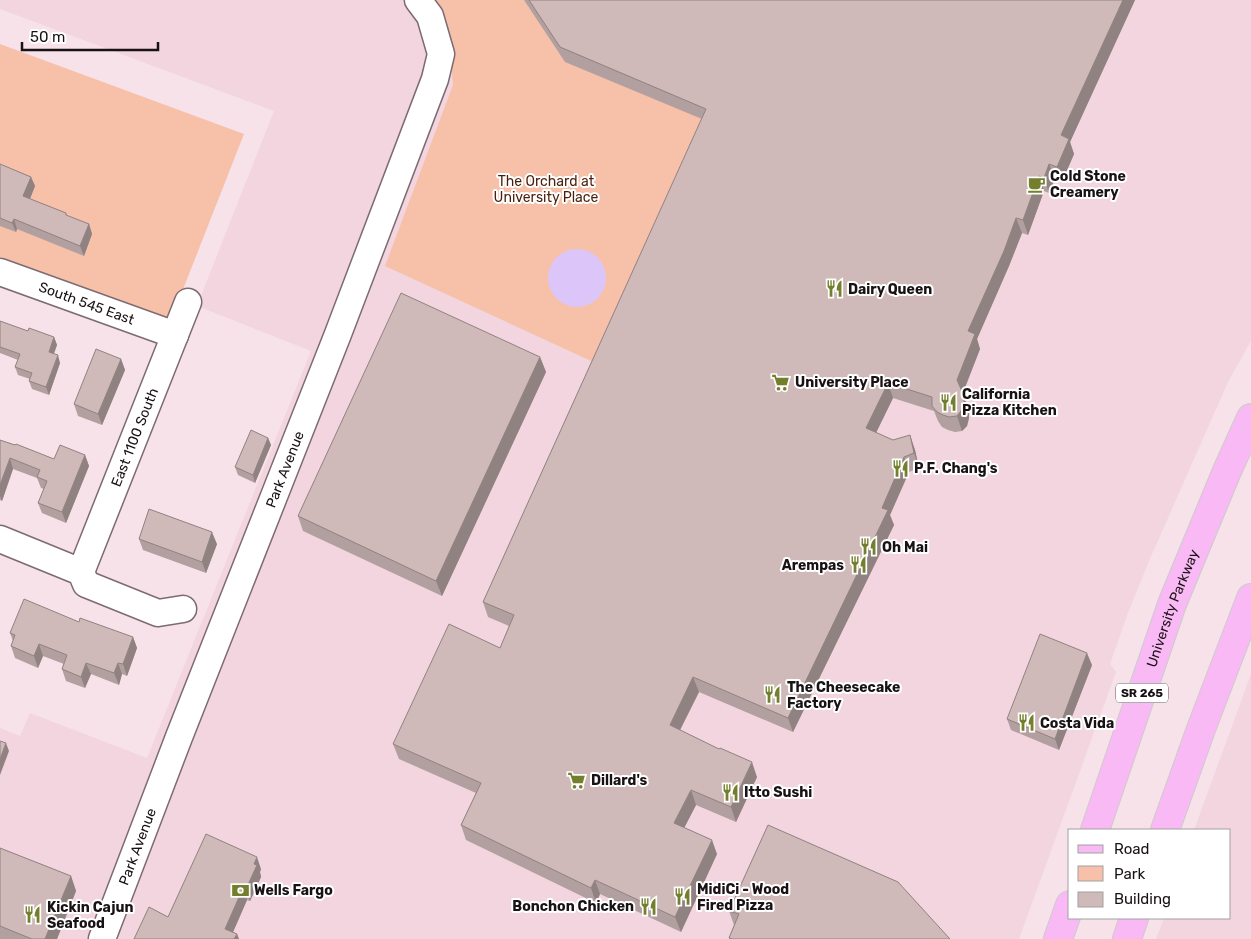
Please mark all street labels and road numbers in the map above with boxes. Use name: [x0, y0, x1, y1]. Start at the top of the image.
street label: South 545 East: [36, 278, 137, 328]
street label: East 1100 South: [107, 385, 162, 489]
street label: Park Avenue: [262, 428, 307, 510]
street label: University Parkway: [1143, 546, 1202, 669]
road number: SR 265: [1116, 684, 1168, 702]
street label: Park Avenue: [115, 805, 160, 887]

